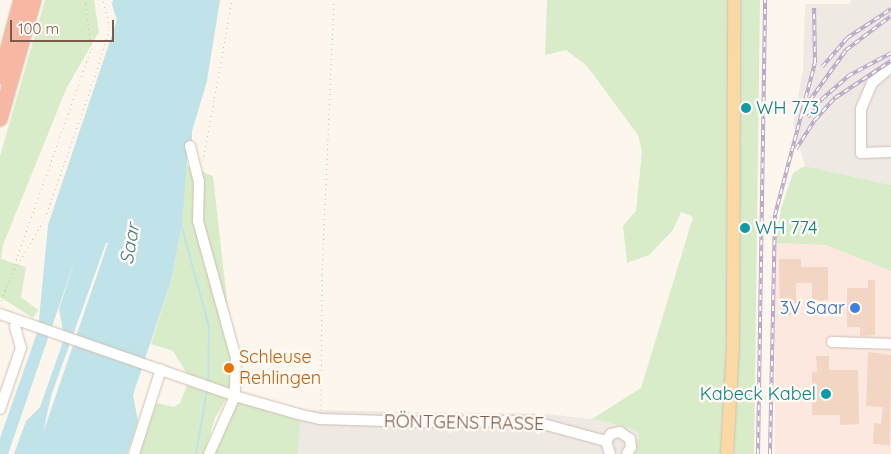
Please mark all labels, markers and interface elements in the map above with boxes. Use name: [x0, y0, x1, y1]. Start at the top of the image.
scale bar: [12, 10, 116, 42]
text: 100 m: [18, 19, 59, 38]
place label: WH 773: [756, 97, 819, 119]
marker: WH 773: [740, 102, 752, 114]
place label: WH 774: [755, 217, 817, 239]
water label: Saar: [115, 222, 145, 266]
marker: WH 774: [739, 222, 751, 234]
place label: 3V Saar: [780, 297, 845, 319]
marker: 3V Saar: [849, 302, 861, 314]
place label: Schleuse Rehlingen: [239, 347, 321, 389]
marker: Schleuse Rehlingen: [223, 362, 235, 374]
place label: Kabeck Kabel: [700, 383, 816, 405]
marker: Kabeck Kabel: [820, 388, 832, 400]
street label: RÖNTGENSTRASSE: [384, 411, 544, 435]

